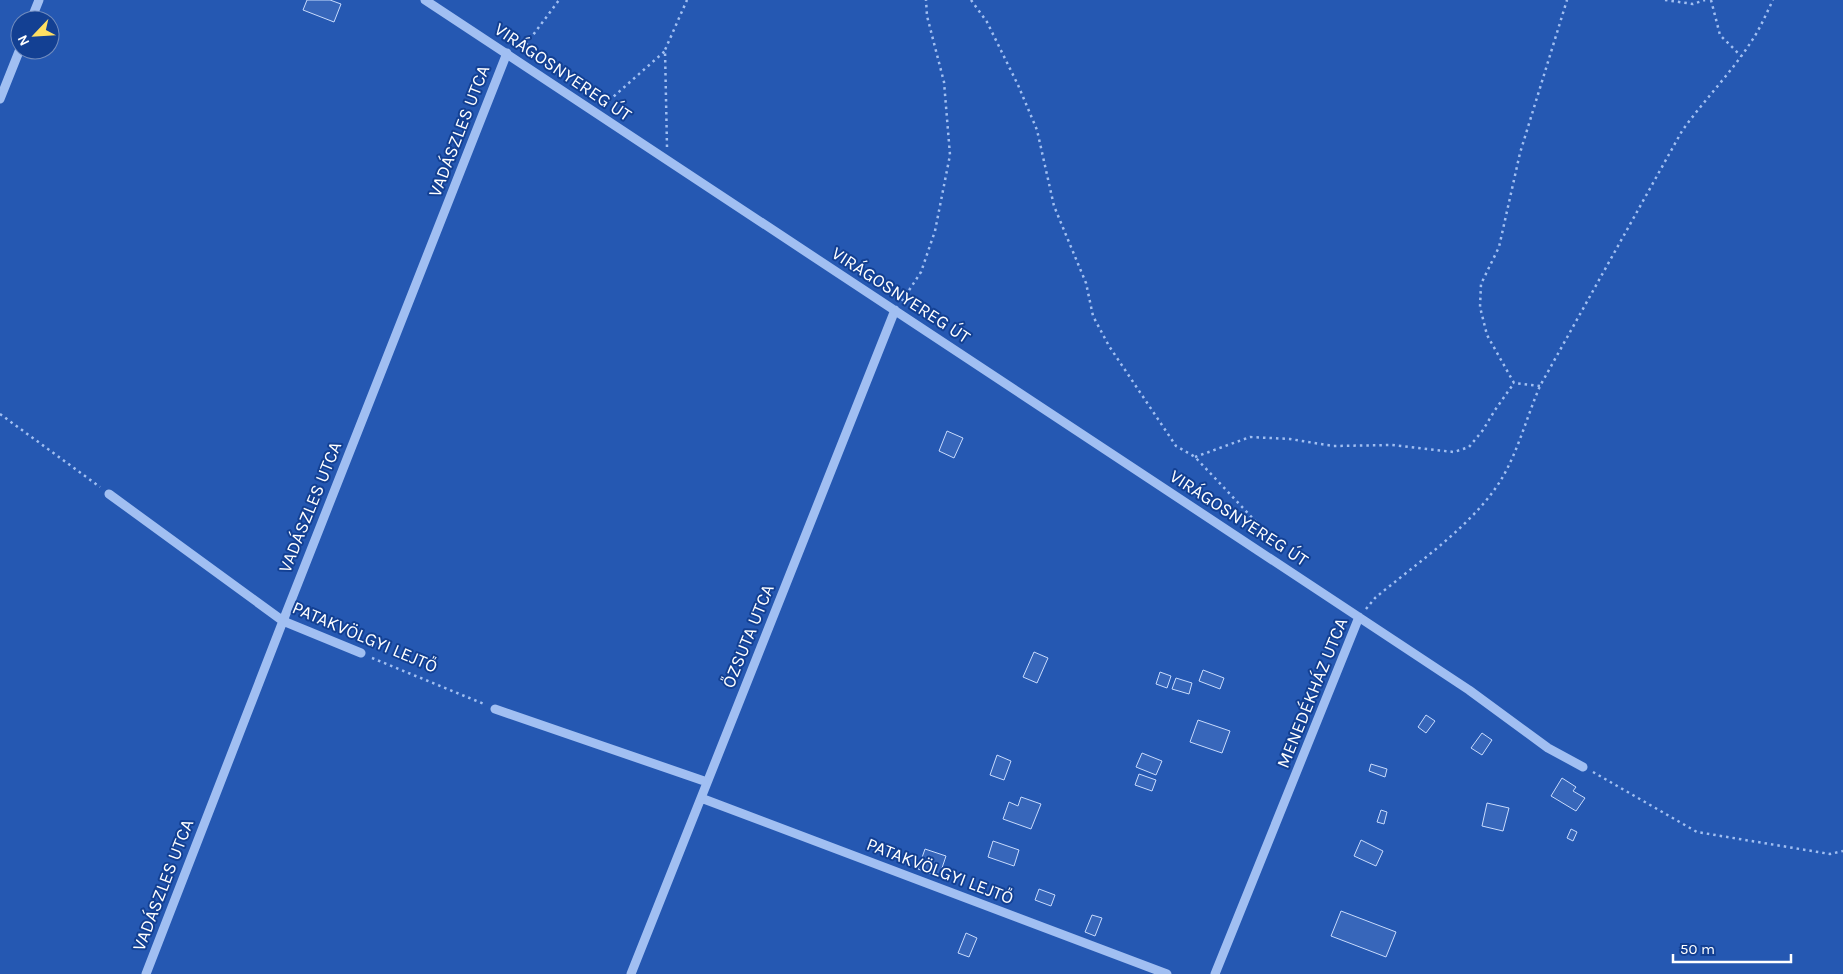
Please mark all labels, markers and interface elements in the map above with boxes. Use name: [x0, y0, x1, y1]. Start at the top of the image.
north arrow: [10, 10, 60, 60]
street label: VIRÁGOSNYEREG ÚT: [490, 17, 636, 126]
text: N: [14, 32, 33, 48]
street label: VADÁSZLES UTCA: [423, 62, 494, 200]
street label: VIRÁGOSNYEREG ÚT: [828, 241, 975, 348]
street label: VADÁSZLES UTCA: [273, 438, 346, 576]
street label: VIRÁGOSNYEREG ÚT: [1166, 464, 1313, 571]
street label: ŐZSUTA UTCA: [717, 581, 779, 691]
street label: PATAKVÖLGYI LEJTŐ: [289, 596, 441, 678]
street label: MENEDÉKHÁZ UTCA: [1271, 614, 1352, 771]
street label: VADÁSZLES UTCA: [127, 816, 198, 954]
street label: PATAKVÖLGYI LEJTŐ: [863, 833, 1017, 909]
scale bar: [1673, 932, 1790, 964]
text: 50 m: [1680, 940, 1715, 958]

